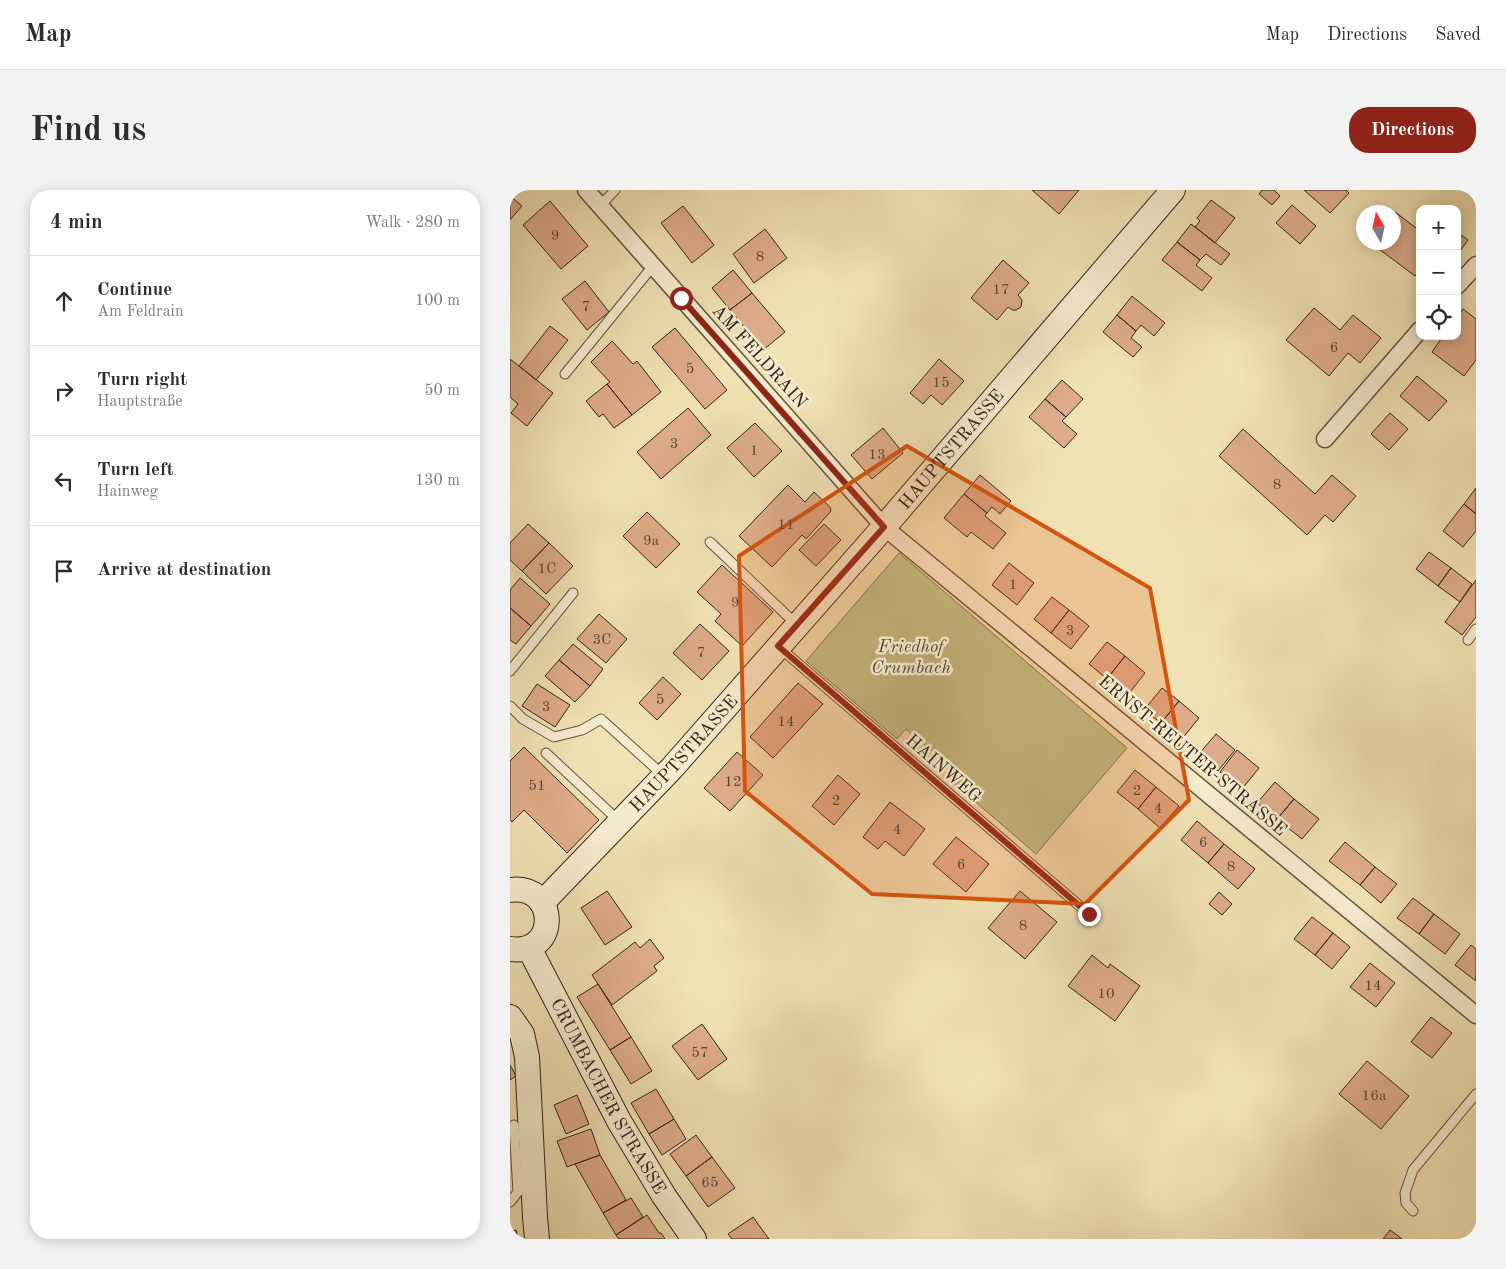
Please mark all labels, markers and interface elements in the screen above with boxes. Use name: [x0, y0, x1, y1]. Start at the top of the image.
text: Map: [25, 23, 72, 47]
text: Map: [1266, 26, 1299, 44]
text: Directions: [1327, 26, 1407, 44]
text: Saved: [1435, 26, 1481, 44]
button: Directions: [1349, 107, 1476, 153]
text: Find us: [30, 113, 146, 148]
north arrow: [1356, 205, 1401, 250]
map controls: [1416, 205, 1461, 340]
button: +: [1416, 205, 1461, 250]
text: 4 min: [50, 212, 103, 233]
text: Walk · 280 m: [365, 215, 460, 231]
house number: 9: [551, 229, 559, 244]
house number: 8: [756, 250, 764, 265]
button: −: [1416, 250, 1461, 295]
text: Continue: [97, 281, 172, 300]
house number: 17: [992, 283, 1010, 298]
icon: ahead: [50, 287, 78, 315]
route start: [670, 287, 693, 310]
text: 100 m: [415, 293, 460, 309]
button: locate: [1416, 295, 1461, 340]
house number: 7: [582, 300, 590, 315]
street label: AM FELDRAIN: [708, 302, 810, 412]
text: Am Feldrain: [97, 304, 184, 320]
house number: 6: [1330, 341, 1338, 356]
house number: 5: [686, 362, 694, 377]
text: Turn right: [97, 371, 187, 390]
house number: 15: [932, 376, 950, 391]
icon: right: [50, 377, 78, 405]
text: 50 m: [424, 383, 460, 399]
street label: HAUPTSTRASSE: [896, 387, 1008, 513]
text: Hauptstraße: [97, 394, 183, 410]
house number: 3: [670, 437, 678, 452]
house number: 1: [750, 444, 758, 459]
house number: 13: [868, 448, 886, 463]
text: Turn left: [97, 461, 174, 480]
icon: left: [50, 467, 78, 495]
text: 130 m: [415, 473, 460, 489]
house number: 8: [1273, 478, 1281, 493]
text: Hainweg: [97, 484, 158, 500]
house number: 11: [777, 518, 795, 533]
house number: 9a: [643, 534, 660, 549]
icon: arrive: [50, 557, 78, 585]
text: Arrive at destination: [97, 561, 271, 580]
house number: 1C: [538, 562, 556, 577]
house number: 1: [1009, 578, 1017, 593]
house number: 9: [731, 596, 739, 611]
house number: 3: [1066, 624, 1074, 639]
house number: 3C: [593, 633, 611, 648]
park label: Friedhof Crumbach: [871, 638, 951, 677]
house number: 7: [697, 646, 705, 661]
street label: ERNST-REUTER-STRASSE: [1095, 672, 1290, 840]
street label: HAUPTSTRASSE: [627, 692, 742, 816]
house number: 5: [656, 693, 664, 708]
house number: 3: [542, 700, 550, 715]
house number: 14: [777, 715, 795, 730]
street label: HAINWEG: [902, 731, 985, 806]
house number: 12: [724, 775, 742, 790]
house number: 51: [528, 779, 546, 794]
house number: 2: [1133, 784, 1141, 799]
house number: 2: [832, 794, 840, 809]
house number: 4: [1154, 802, 1162, 817]
house number: 4: [893, 823, 901, 838]
house number: 6: [1199, 836, 1207, 851]
house number: 6: [957, 858, 965, 873]
house number: 8: [1227, 860, 1235, 875]
route end: [1078, 903, 1101, 926]
house number: 8: [1019, 919, 1027, 934]
house number: 14: [1364, 979, 1382, 994]
house number: 10: [1097, 987, 1115, 1002]
street label: CRUMBACHER STRASSE: [547, 996, 669, 1197]
house number: 57: [691, 1046, 709, 1061]
house number: 16a: [1362, 1089, 1387, 1104]
house number: 65: [701, 1176, 719, 1191]

